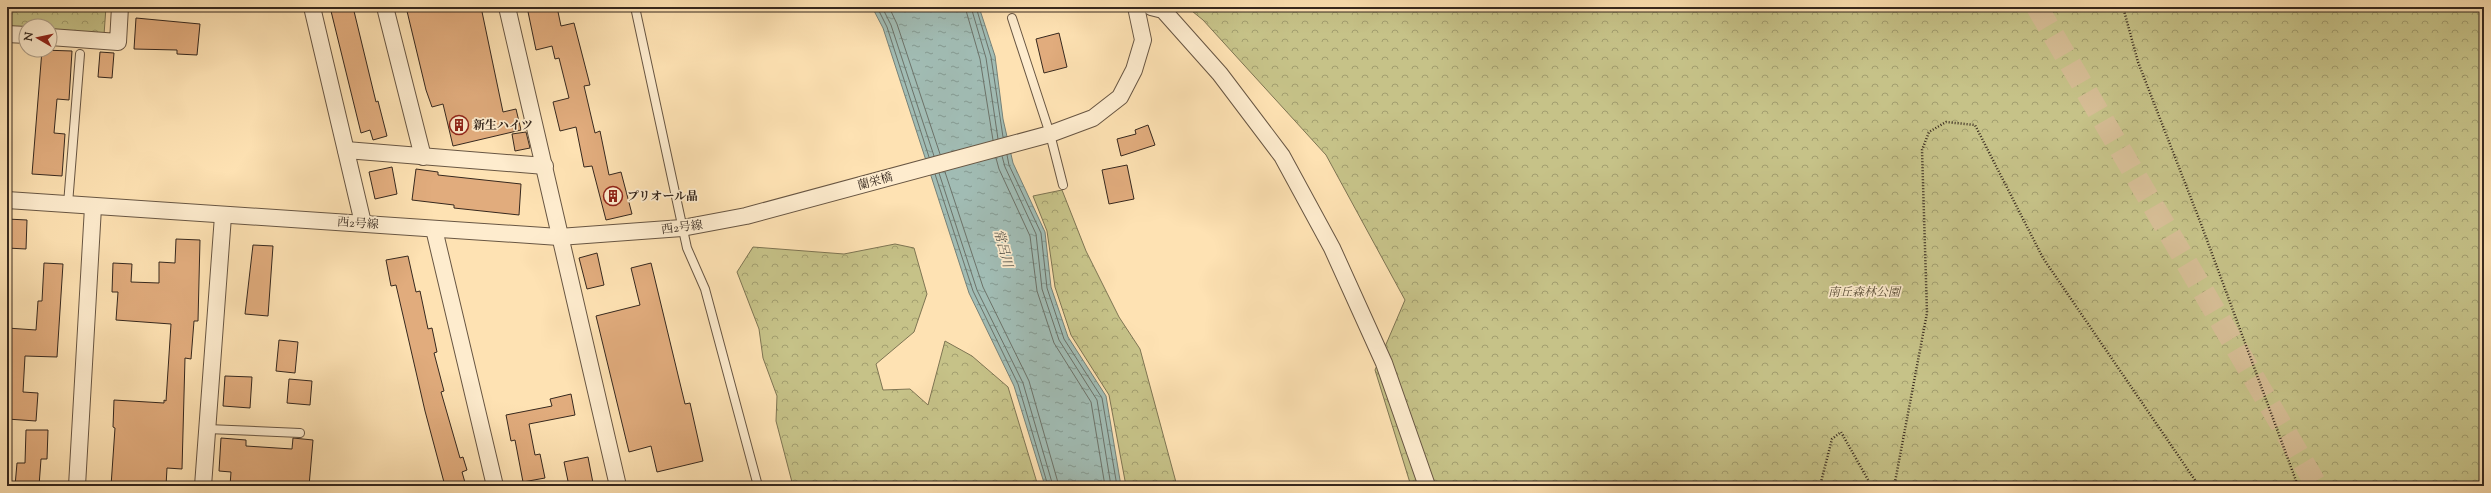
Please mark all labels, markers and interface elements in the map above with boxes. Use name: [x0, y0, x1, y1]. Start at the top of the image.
north arrow: [18, 18, 58, 58]
text: N: [20, 31, 38, 43]
building icon: 新生ハイツ: [448, 114, 470, 136]
place label: 新生ハイツ: [473, 117, 533, 135]
street label: 蘭栄橋: [856, 169, 895, 195]
building icon: プリオール晶: [602, 185, 624, 207]
place label: プリオール晶: [627, 188, 698, 206]
street label: 西2号線: [337, 214, 379, 234]
street label: 西2号線: [660, 217, 704, 239]
water label: 常呂川: [988, 227, 1016, 272]
park label: 南丘森林公園: [1828, 284, 1902, 302]

